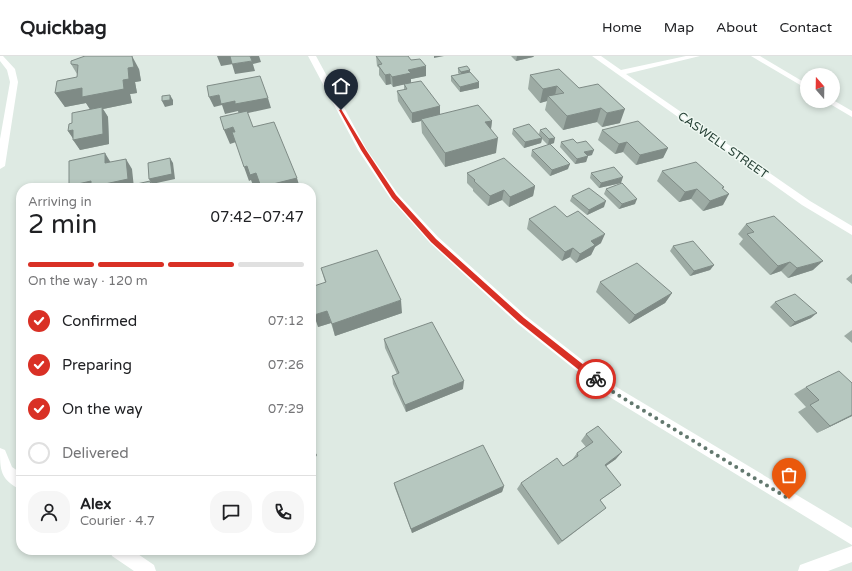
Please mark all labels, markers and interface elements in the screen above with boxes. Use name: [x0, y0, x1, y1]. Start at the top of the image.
text: Quickbag: [20, 17, 107, 39]
text: Home: [602, 19, 642, 36]
text: Map: [664, 19, 694, 36]
text: About: [716, 19, 758, 36]
text: Contact: [780, 19, 832, 36]
north arrow: [800, 68, 840, 108]
map controls: [800, 68, 840, 108]
pin: [324, 69, 358, 110]
icon: home: [330, 75, 352, 97]
street label: CASWELL STREET: [675, 109, 771, 182]
text: Arriving in: [28, 194, 92, 210]
text: 07:42–07:47: [211, 208, 304, 226]
text: 2 min: [28, 209, 97, 240]
text: On the way · 120 m: [28, 273, 148, 289]
icon: check: [28, 310, 50, 332]
text: Confirmed: [62, 312, 137, 330]
text: 07:12: [268, 313, 304, 329]
icon: check: [28, 354, 50, 376]
text: Preparing: [62, 356, 132, 374]
text: 07:26: [268, 357, 304, 373]
courier: [576, 359, 616, 399]
icon: bike: [585, 368, 607, 390]
icon: check: [28, 398, 50, 420]
text: On the way: [62, 400, 142, 418]
text: 07:29: [268, 401, 304, 417]
text: Delivered: [62, 444, 129, 462]
pin: [772, 458, 806, 499]
icon: bag: [778, 464, 800, 486]
button: person: [28, 491, 70, 533]
button: chat: [210, 491, 252, 533]
button: phone: [262, 491, 304, 533]
text: Alex: [80, 495, 111, 513]
text: Courier · 4.7: [80, 513, 155, 529]

